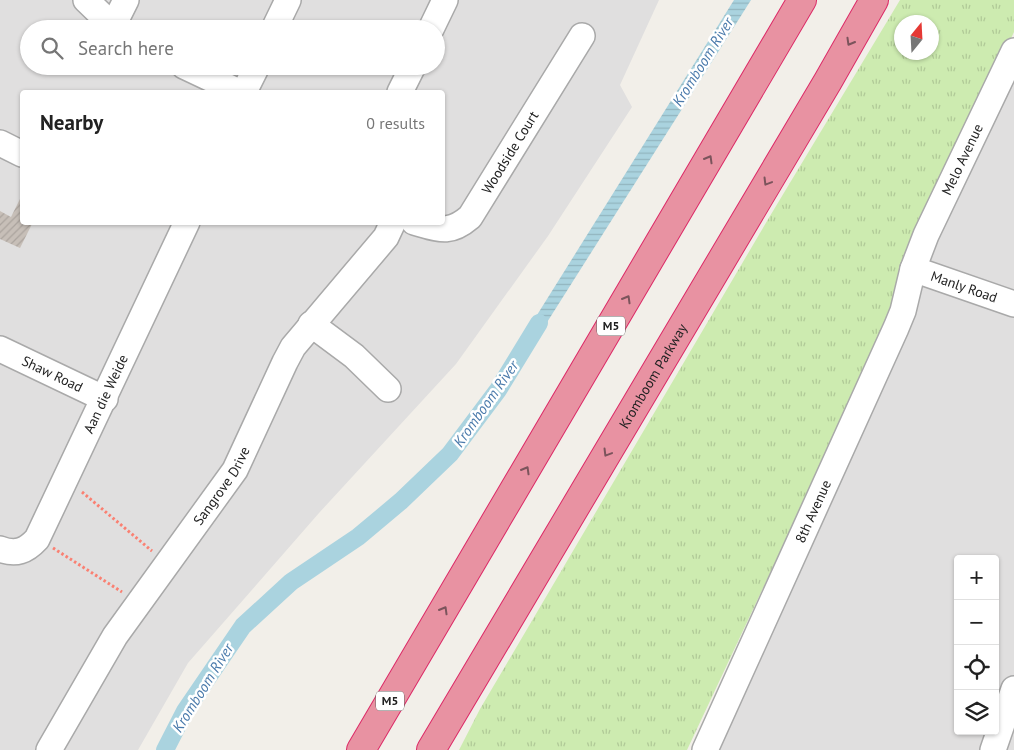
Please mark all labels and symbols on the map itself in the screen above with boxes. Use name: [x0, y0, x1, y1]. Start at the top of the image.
water label: Kromboom River: [668, 13, 738, 110]
north arrow: [894, 15, 939, 60]
one-way arrow: [846, 37, 856, 46]
street label: Woodside Court: [478, 107, 543, 197]
street label: Melo Avenue: [937, 121, 987, 198]
one-way arrow: [703, 156, 713, 165]
one-way arrow: [764, 177, 774, 186]
street label: Manly Road: [928, 267, 1000, 307]
one-way arrow: [620, 296, 630, 305]
road number: M5: [597, 316, 625, 336]
street label: Kromboom Parkway: [615, 320, 691, 432]
street label: Shaw Road: [19, 352, 86, 396]
street label: Aan die Weide: [79, 352, 132, 436]
water label: Kromboom River: [449, 356, 523, 450]
street label: Sangrove Drive: [189, 444, 254, 529]
one-way arrow: [603, 448, 613, 457]
one-way arrow: [520, 466, 530, 475]
street label: 8th Avenue: [791, 477, 835, 546]
one-way arrow: [438, 606, 448, 615]
water label: Kromboom River: [168, 639, 238, 736]
road number: M5: [376, 691, 404, 710]

